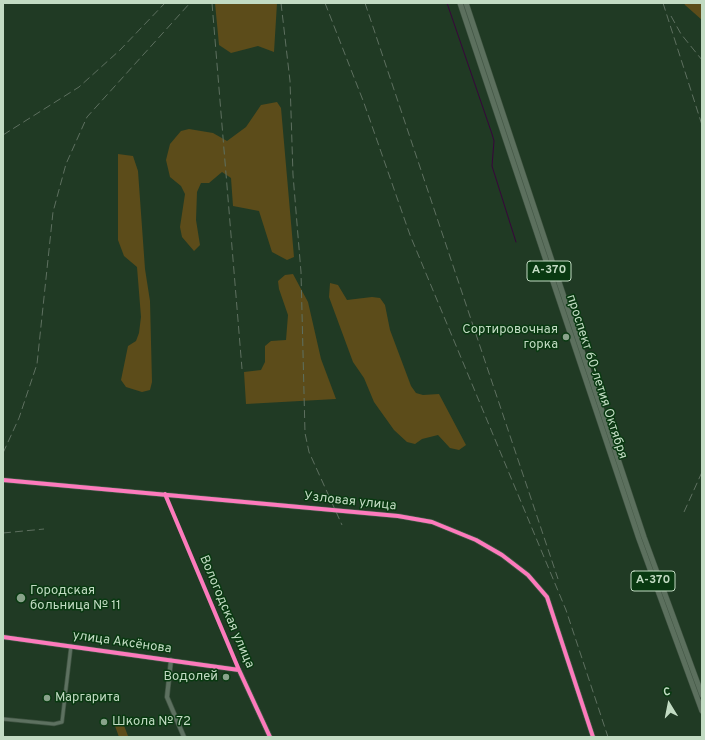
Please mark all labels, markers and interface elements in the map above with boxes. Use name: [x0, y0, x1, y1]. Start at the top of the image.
road number: А-370: [527, 261, 571, 281]
street label: проспект 60-летия Октября: [562, 293, 630, 461]
place label: Сортировочная горка: [462, 322, 558, 353]
marker: Сортировочная горка: [561, 332, 571, 342]
street label: Узловая улица: [303, 489, 397, 515]
street label: Вологодская улица: [195, 553, 257, 671]
road number: А-370: [631, 571, 675, 591]
place label: Городская больница № 11: [30, 583, 121, 614]
marker: Городская больница № 11: [15, 592, 27, 604]
street label: улица Аксёнова: [72, 628, 172, 658]
place label: Водолей: [163, 669, 218, 685]
marker: Водолей: [221, 672, 231, 682]
north arrow: [649, 684, 689, 724]
text: С: [662, 685, 672, 700]
place label: Маргарита: [55, 690, 120, 706]
marker: Маргарита: [42, 693, 52, 703]
place label: Школа № 72: [112, 714, 191, 730]
marker: Школа № 72: [99, 717, 109, 727]

